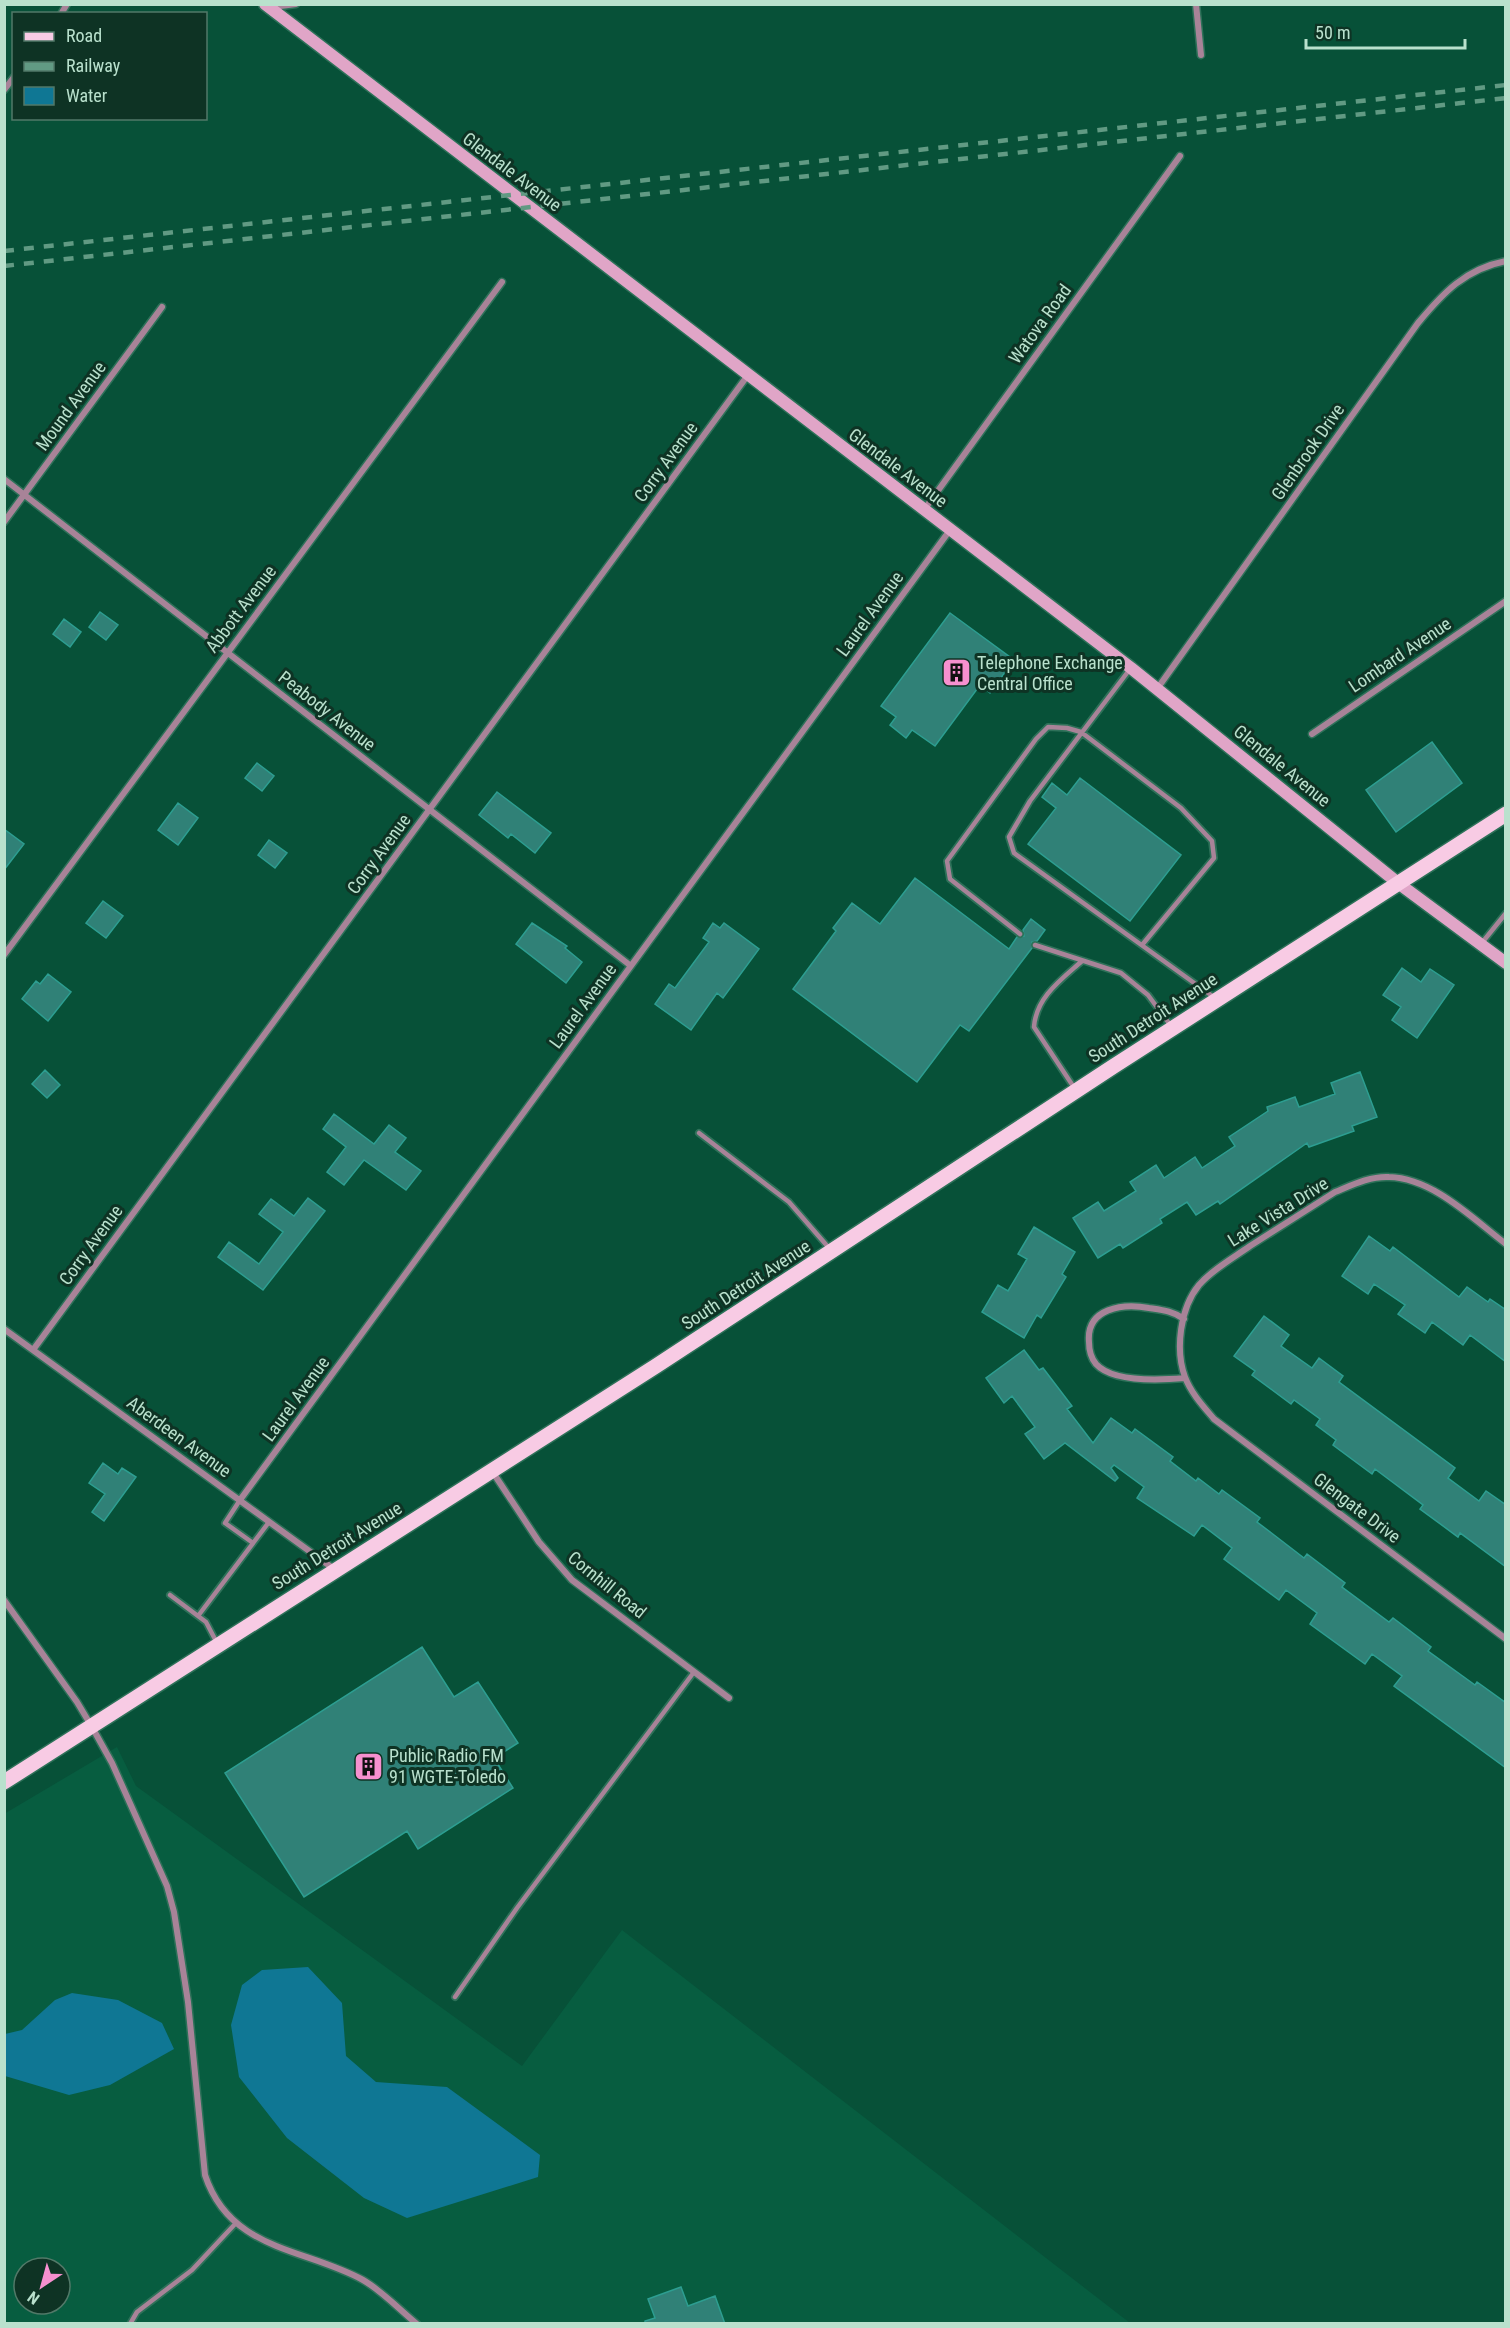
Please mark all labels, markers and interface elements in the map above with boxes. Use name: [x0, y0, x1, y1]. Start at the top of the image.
legend: [12, 12, 207, 120]
scale bar: [1306, 12, 1465, 50]
text: 50 m: [1315, 22, 1350, 43]
text: Road: [66, 25, 102, 46]
text: Railway: [66, 55, 121, 76]
text: Water: [66, 85, 108, 106]
street label: Glendale Avenue: [459, 128, 566, 215]
street label: Watova Road: [1004, 280, 1075, 367]
street label: Mound Avenue: [31, 357, 110, 454]
street label: Glenbrook Drive: [1267, 400, 1348, 504]
street label: Corry Avenue: [630, 418, 702, 506]
street label: Glendale Avenue: [845, 424, 952, 511]
street label: Abbott Avenue: [201, 561, 280, 656]
street label: Laurel Avenue: [832, 567, 907, 660]
street label: Lombard Avenue: [1345, 613, 1455, 697]
place label: Telephone Exchange Central Office: [977, 652, 1123, 694]
building icon: Telephone Exchange Central Office: [940, 657, 972, 689]
street label: Peabody Avenue: [275, 666, 380, 755]
street label: Glendale Avenue: [1230, 720, 1335, 811]
street label: Corry Avenue: [343, 810, 415, 898]
street label: Laurel Avenue: [545, 959, 620, 1052]
street label: South Detroit Avenue: [1085, 968, 1221, 1067]
street label: Lake Vista Drive: [1224, 1172, 1332, 1251]
street label: Corry Avenue: [55, 1201, 127, 1289]
street label: South Detroit Avenue: [678, 1235, 814, 1334]
street label: Laurel Avenue: [258, 1352, 333, 1445]
street label: Aberdeen Avenue: [123, 1392, 235, 1481]
street label: Glengate Drive: [1310, 1468, 1405, 1547]
street label: South Detroit Avenue: [268, 1497, 405, 1594]
street label: Cornhill Road: [564, 1547, 651, 1623]
place label: Public Radio FM 91 WGTE-Toledo: [389, 1745, 506, 1787]
building icon: Public Radio FM 91 WGTE-Toledo: [352, 1750, 384, 1782]
north arrow: [12, 2256, 72, 2316]
text: N: [24, 2287, 43, 2308]

